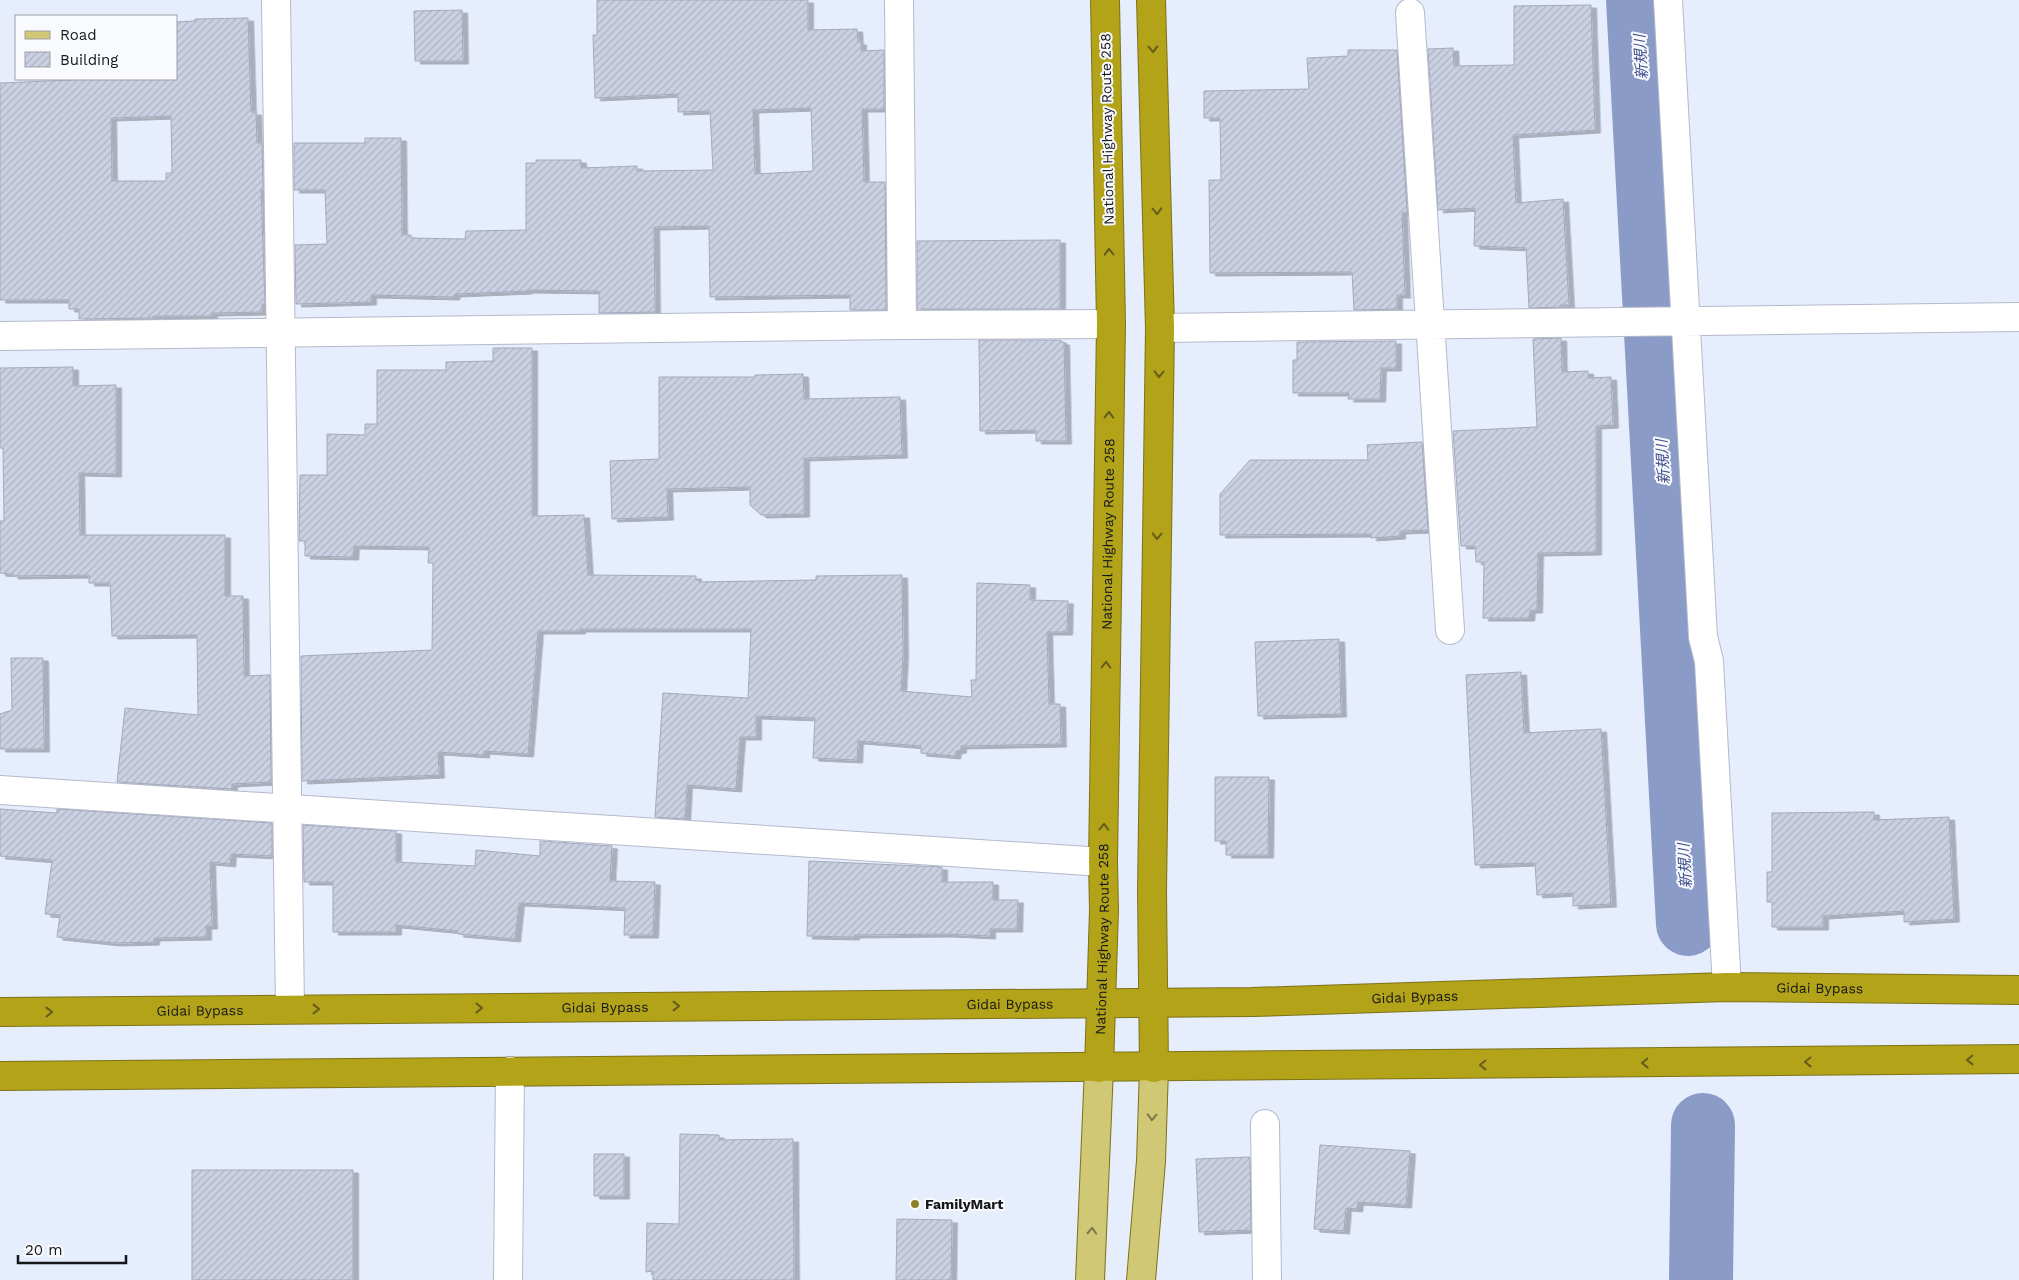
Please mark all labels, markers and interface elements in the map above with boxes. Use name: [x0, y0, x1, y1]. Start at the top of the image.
legend: [15, 15, 178, 80]
text: Road: [60, 26, 97, 44]
water label: 新規川: [1631, 32, 1651, 80]
street label: National Highway Route 258: [1097, 33, 1117, 225]
one-way arrow: [1147, 45, 1158, 53]
text: Building: [60, 51, 118, 69]
one-way arrow: [1152, 208, 1162, 215]
one-way arrow: [1104, 248, 1115, 256]
one-way arrow: [1154, 370, 1164, 378]
one-way arrow: [1104, 410, 1115, 418]
water label: 新規川: [1653, 437, 1673, 485]
street label: National Highway Route 258: [1098, 438, 1117, 630]
one-way arrow: [1152, 532, 1162, 540]
one-way arrow: [1101, 660, 1111, 668]
one-way arrow: [1098, 823, 1109, 831]
water label: 新規川: [1675, 841, 1695, 889]
street label: National Highway Route 258: [1092, 843, 1112, 1035]
street label: Gidai Bypass: [1776, 980, 1863, 996]
street label: Gidai Bypass: [1371, 987, 1459, 1006]
street label: Gidai Bypass: [966, 996, 1054, 1012]
street label: Gidai Bypass: [561, 999, 649, 1016]
one-way arrow: [672, 1001, 680, 1011]
street label: Gidai Bypass: [156, 1002, 244, 1019]
one-way arrow: [475, 1003, 483, 1013]
one-way arrow: [312, 1004, 320, 1014]
one-way arrow: [45, 1006, 53, 1017]
one-way arrow: [1966, 1055, 1974, 1065]
one-way arrow: [1804, 1057, 1812, 1067]
one-way arrow: [1641, 1058, 1649, 1068]
one-way arrow: [1479, 1060, 1486, 1070]
one-way arrow: [1147, 1113, 1158, 1121]
place label: FamilyMart: [925, 1196, 1003, 1212]
marker: FamilyMart: [909, 1198, 921, 1210]
one-way arrow: [1087, 1227, 1098, 1235]
scale bar: [18, 1232, 125, 1264]
text: 20 m: [25, 1241, 63, 1259]

